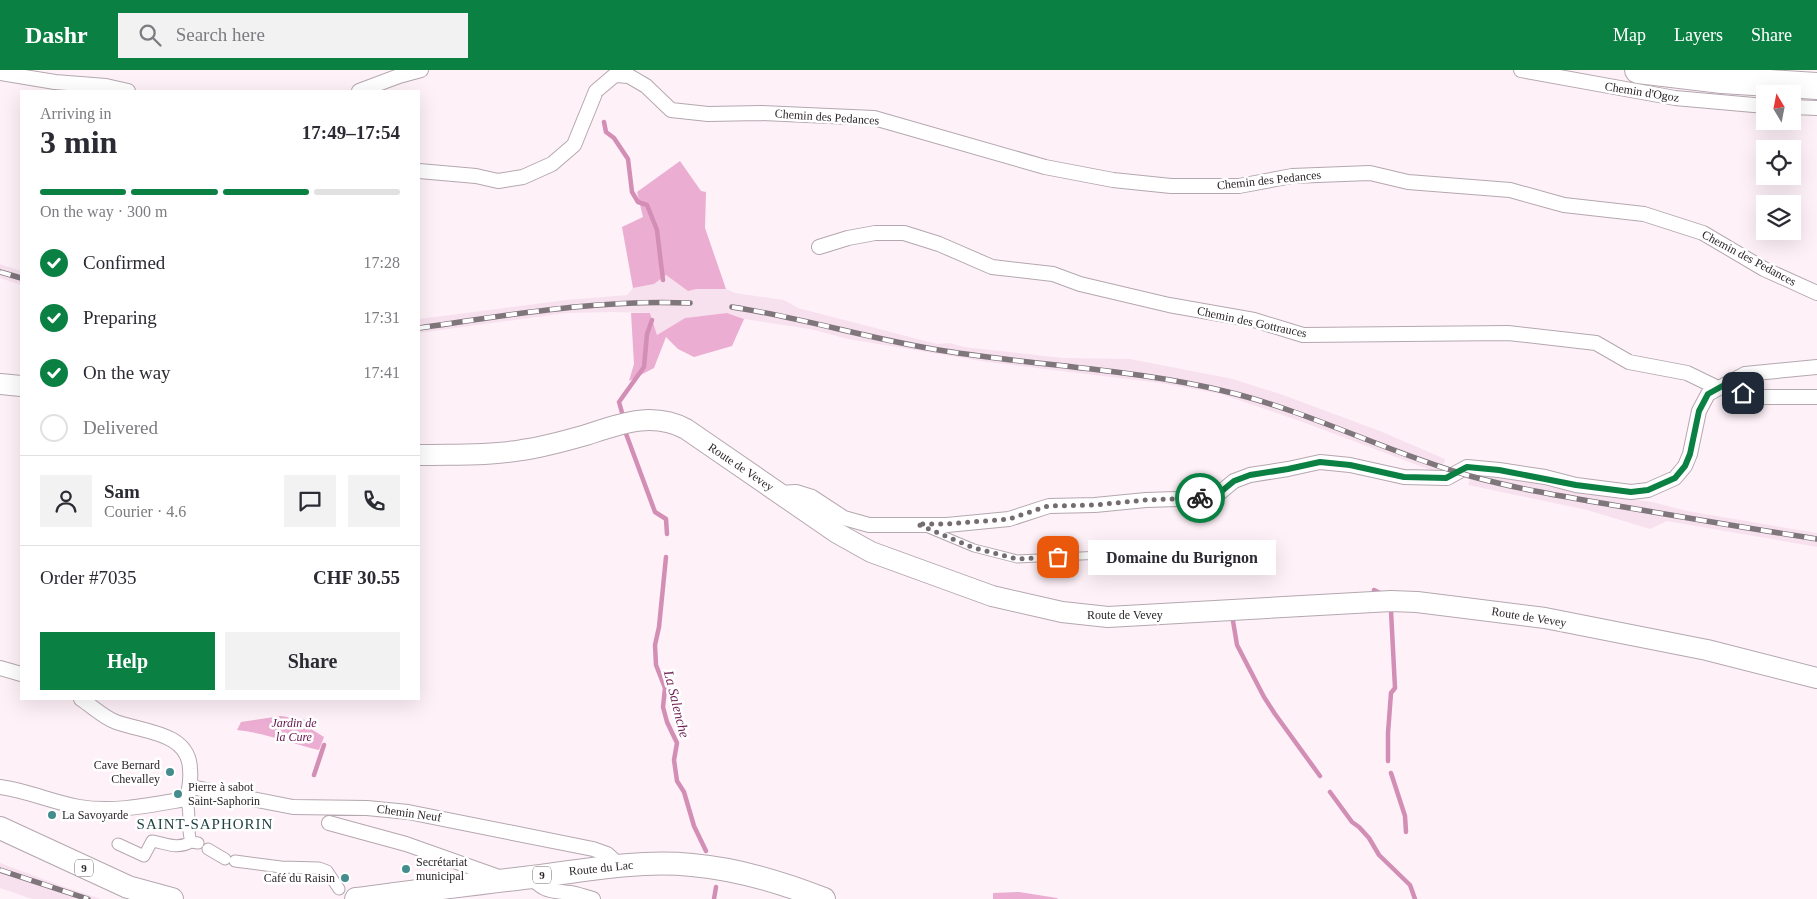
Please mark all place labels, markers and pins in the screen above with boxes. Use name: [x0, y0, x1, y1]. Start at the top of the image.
pin: [1722, 372, 1764, 414]
pin: [1037, 536, 1079, 578]
callout: Domaine du Burignon: [1088, 540, 1276, 574]
place label: Cave Bernard Chevalley: [94, 758, 160, 786]
marker: Cave Bernard Chevalley: [164, 766, 176, 778]
place label: Pierre à sabot Saint-Saphorin: [188, 780, 260, 808]
marker: Pierre à sabot Saint-Saphorin: [172, 788, 184, 800]
place label: La Savoyarde: [62, 808, 128, 822]
marker: La Savoyarde: [46, 809, 58, 821]
place label: Secrétariat municipal: [416, 855, 468, 883]
marker: Secrétariat municipal: [400, 863, 412, 875]
place label: Café du Raisin: [264, 871, 335, 885]
marker: Café du Raisin: [339, 872, 351, 884]

